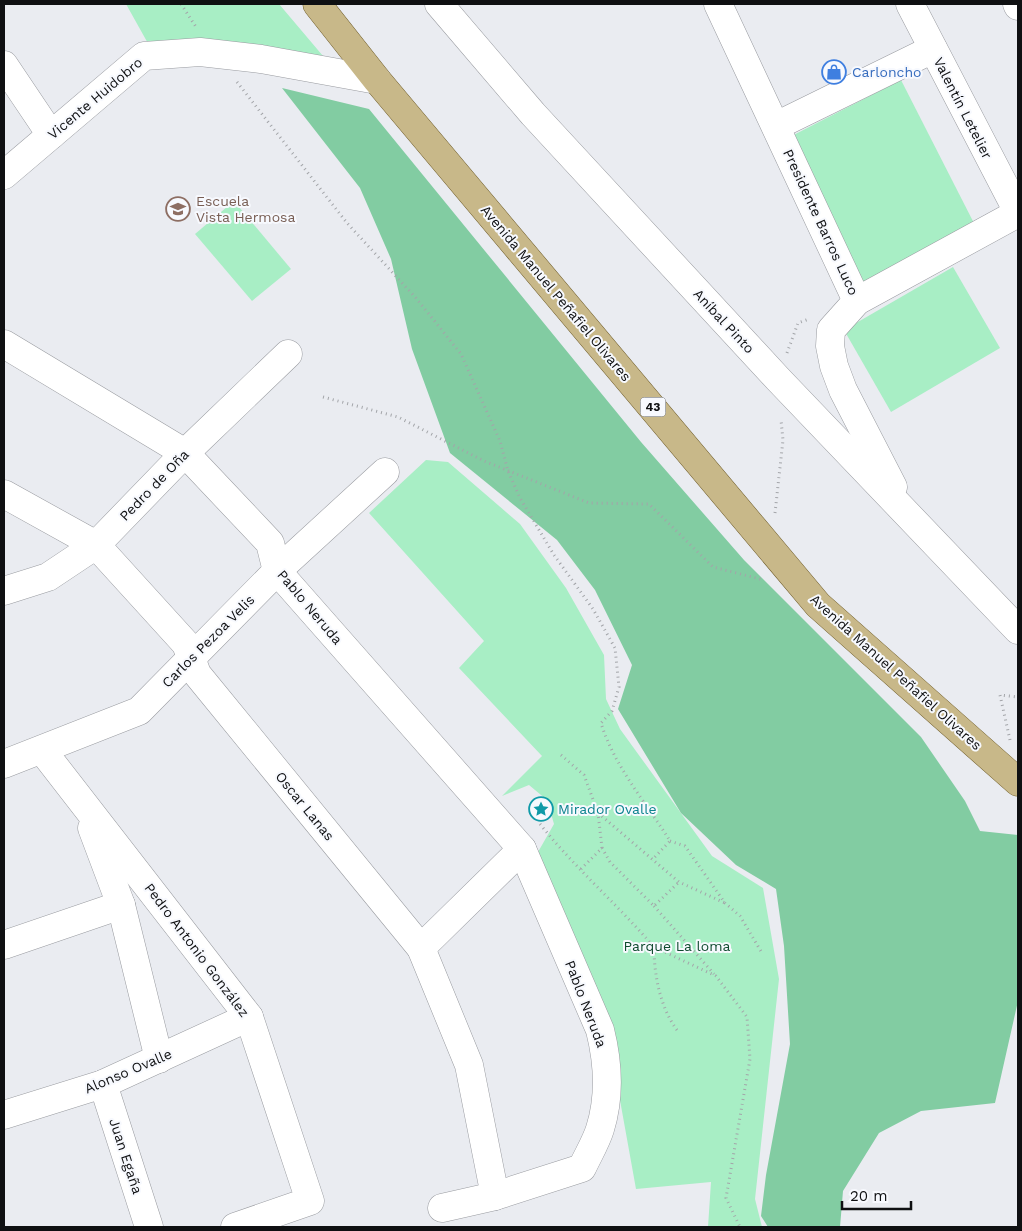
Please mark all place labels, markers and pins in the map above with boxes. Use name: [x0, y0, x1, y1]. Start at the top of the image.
shop icon: Carloncho: [821, 59, 847, 85]
place label: Carloncho: [852, 64, 922, 80]
place label: Escuela Vista Hermosa: [196, 193, 295, 225]
school or university icon: Escuela Vista Hermosa: [165, 196, 191, 222]
place icon: Mirador Ovalle: [528, 796, 554, 822]
place label: Mirador Ovalle: [558, 801, 657, 817]

